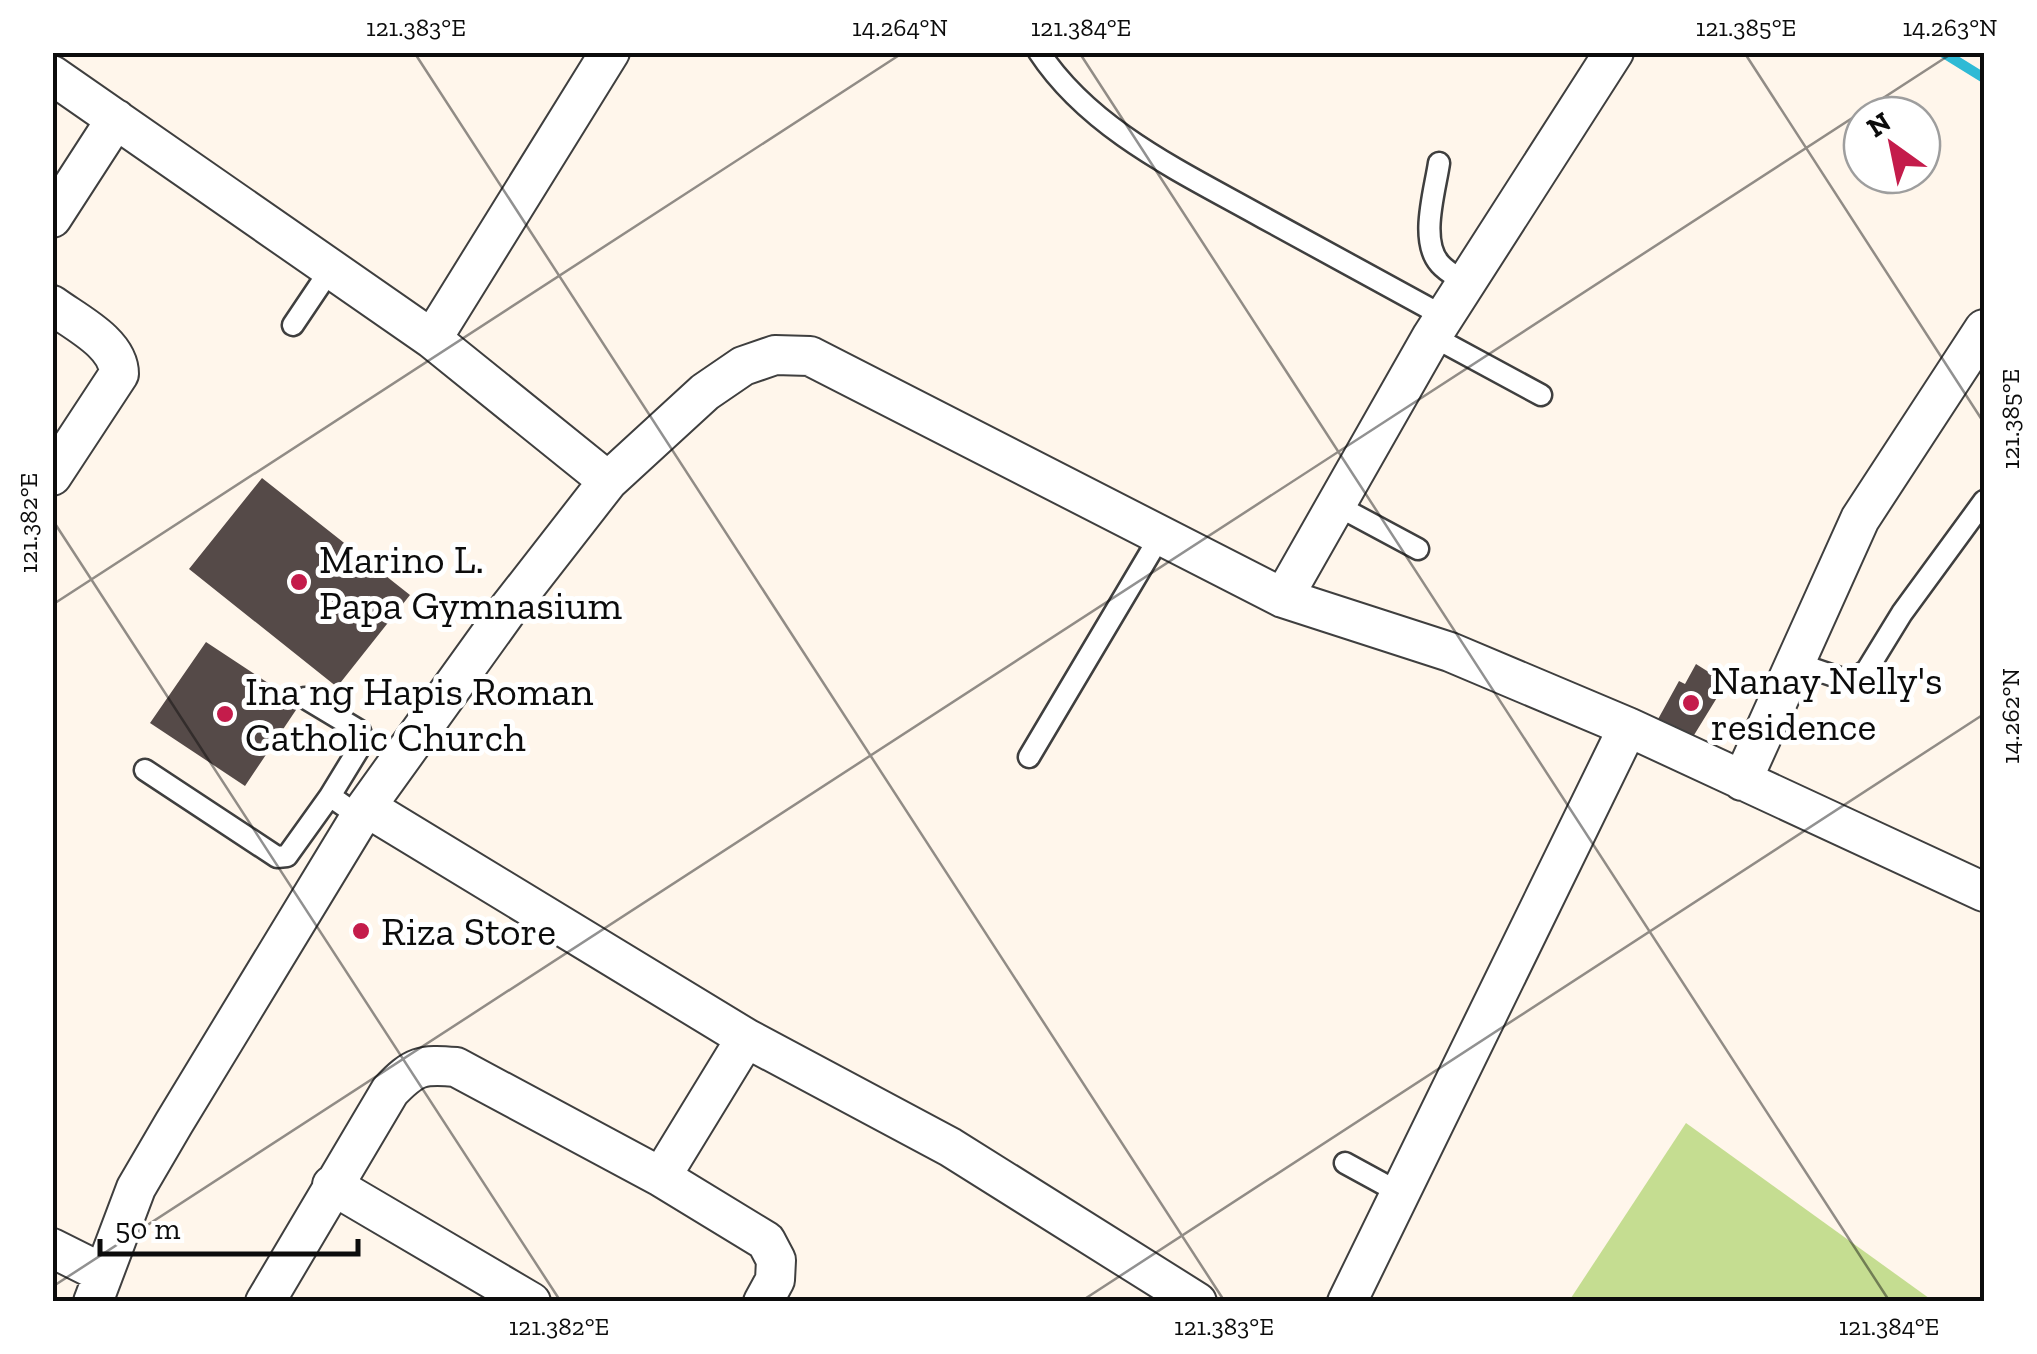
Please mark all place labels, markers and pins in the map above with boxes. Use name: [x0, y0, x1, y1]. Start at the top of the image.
place label: Marino L. Papa Gymnasium: [319, 535, 622, 629]
marker: Marino L. Papa Gymnasium: [288, 571, 310, 593]
place label: Nanay Nelly's residence: [1711, 656, 1943, 750]
place label: Ina ng Hapis Roman Catholic Church: [245, 667, 594, 761]
marker: Nanay Nelly's residence: [1680, 692, 1702, 714]
marker: Ina ng Hapis Roman Catholic Church: [214, 703, 236, 725]
place label: Riza Store: [381, 907, 556, 955]
marker: Riza Store: [350, 920, 372, 942]

